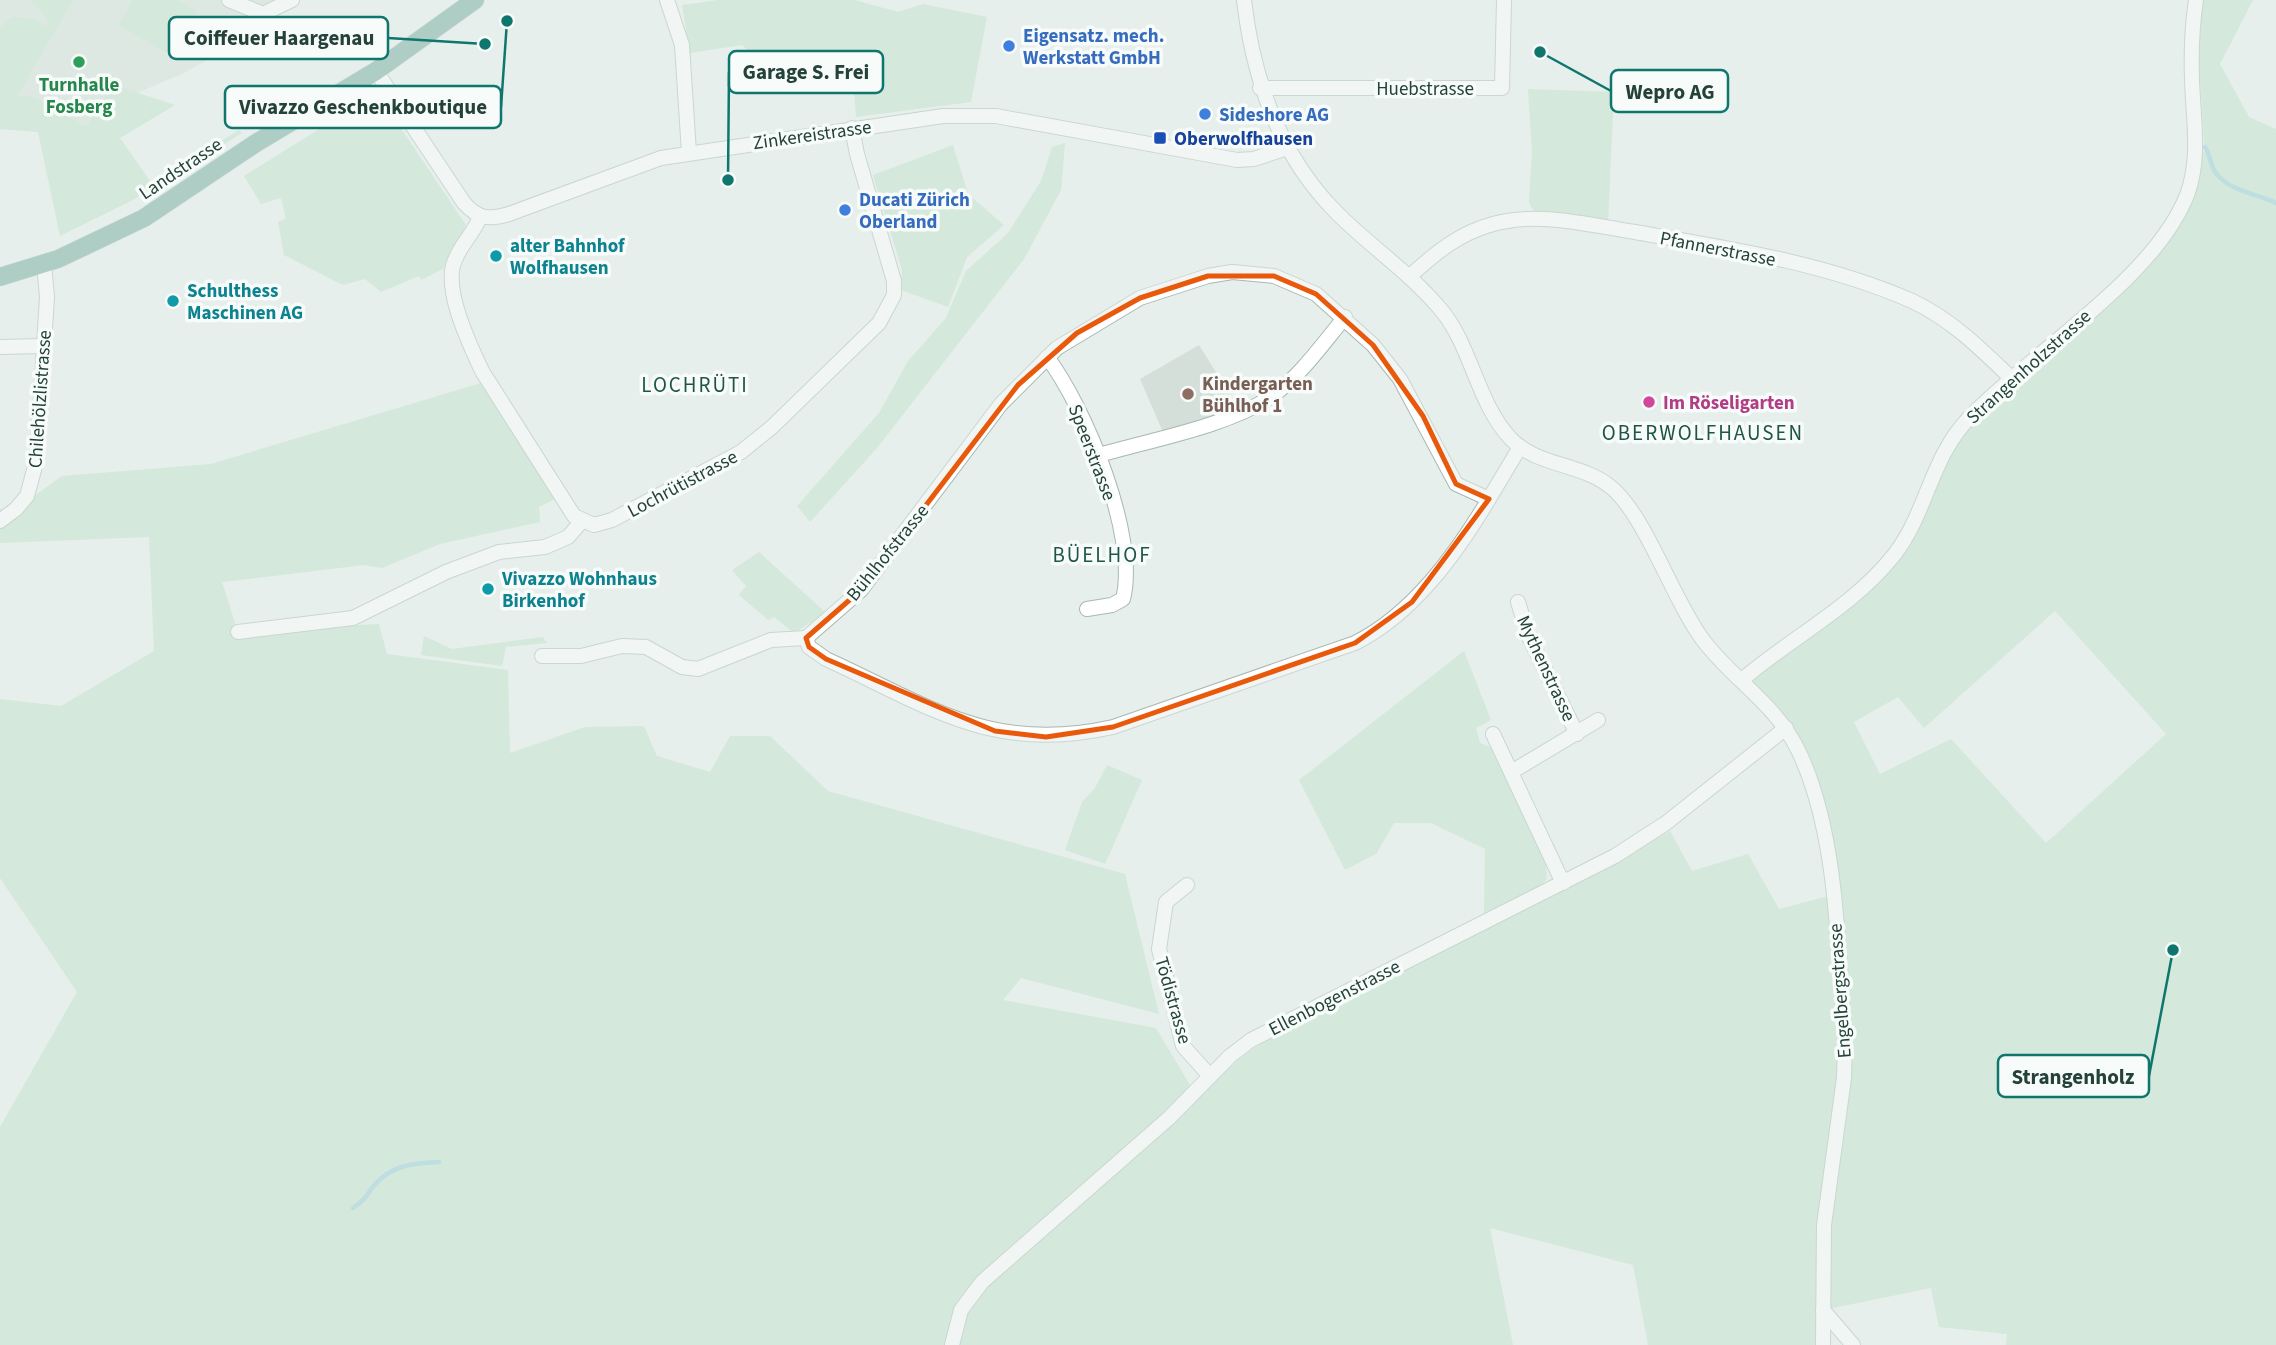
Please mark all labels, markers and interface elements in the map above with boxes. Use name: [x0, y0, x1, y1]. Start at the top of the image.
callout: Coiffeuer Haargenau: [169, 17, 388, 59]
text: Coiffeuer Haargenau: [184, 23, 374, 53]
place label: Eigensatz. mech. Werkstatt GmbH: [1023, 23, 1164, 72]
marker: Eigensatz. mech. Werkstatt GmbH: [1001, 38, 1017, 54]
callout: Garage S. Frei: [729, 51, 883, 93]
marker: Turnhalle Fosberg: [71, 54, 87, 70]
text: Garage S. Frei: [743, 57, 869, 87]
callout: Wepro AG: [1611, 70, 1728, 112]
place label: Turnhalle Fosberg: [39, 72, 119, 121]
street label: Huebstrasse: [1376, 76, 1474, 103]
text: Wepro AG: [1625, 77, 1715, 107]
callout: Vivazzo Geschenkboutique: [225, 86, 501, 128]
text: Vivazzo Geschenkboutique: [238, 92, 487, 122]
place label: Sideshore AG: [1219, 102, 1329, 129]
marker: Sideshore AG: [1197, 106, 1213, 122]
street label: Zinkereistrasse: [751, 114, 873, 157]
place label: Oberwolfhausen: [1174, 126, 1313, 153]
marker: Oberwolfhausen: [1152, 130, 1168, 146]
street label: Landstrasse: [134, 132, 228, 207]
place label: Ducati Zürich Oberland: [859, 187, 970, 236]
marker: Ducati Zürich Oberland: [837, 202, 853, 218]
street label: Pfannerstrasse: [1658, 225, 1778, 274]
place label: alter Bahnhof Wolfhausen: [510, 233, 626, 282]
marker: alter Bahnhof Wolfhausen: [488, 248, 504, 264]
place label: Schulthess Maschinen AG: [187, 278, 303, 327]
marker: Schulthess Maschinen AG: [165, 293, 181, 309]
street label: Strangenholzstrasse: [1961, 304, 2097, 431]
street label: Chilehölzlistrasse: [22, 329, 59, 469]
district label: LOCHRÜTI: [641, 370, 749, 400]
place label: Kindergarten Bühlhof 1: [1202, 371, 1313, 420]
marker: Kindergarten Bühlhof 1: [1180, 386, 1196, 402]
place label: Im Röseligarten: [1663, 390, 1795, 417]
marker: Im Röseligarten: [1641, 394, 1657, 410]
street label: Speerstrasse: [1061, 400, 1122, 505]
district label: OBERWOLFHAUSEN: [1602, 418, 1804, 448]
street label: Lochrütistrasse: [623, 444, 743, 525]
street label: Bühlhofstrasse: [841, 499, 936, 607]
district label: BÜELHOF: [1052, 540, 1152, 570]
place label: Vivazzo Wohnhaus Birkenhof: [501, 566, 657, 615]
marker: Vivazzo Wohnhaus Birkenhof: [480, 581, 496, 597]
street label: Mythenstrasse: [1509, 611, 1582, 726]
street label: Engelbergstrasse: [1822, 923, 1859, 1059]
street label: Tödistrasse: [1147, 954, 1198, 1047]
street label: Ellenbogenstrasse: [1264, 954, 1405, 1043]
callout: Strangenholz: [1998, 1055, 2149, 1097]
text: Strangenholz: [2011, 1062, 2135, 1092]

